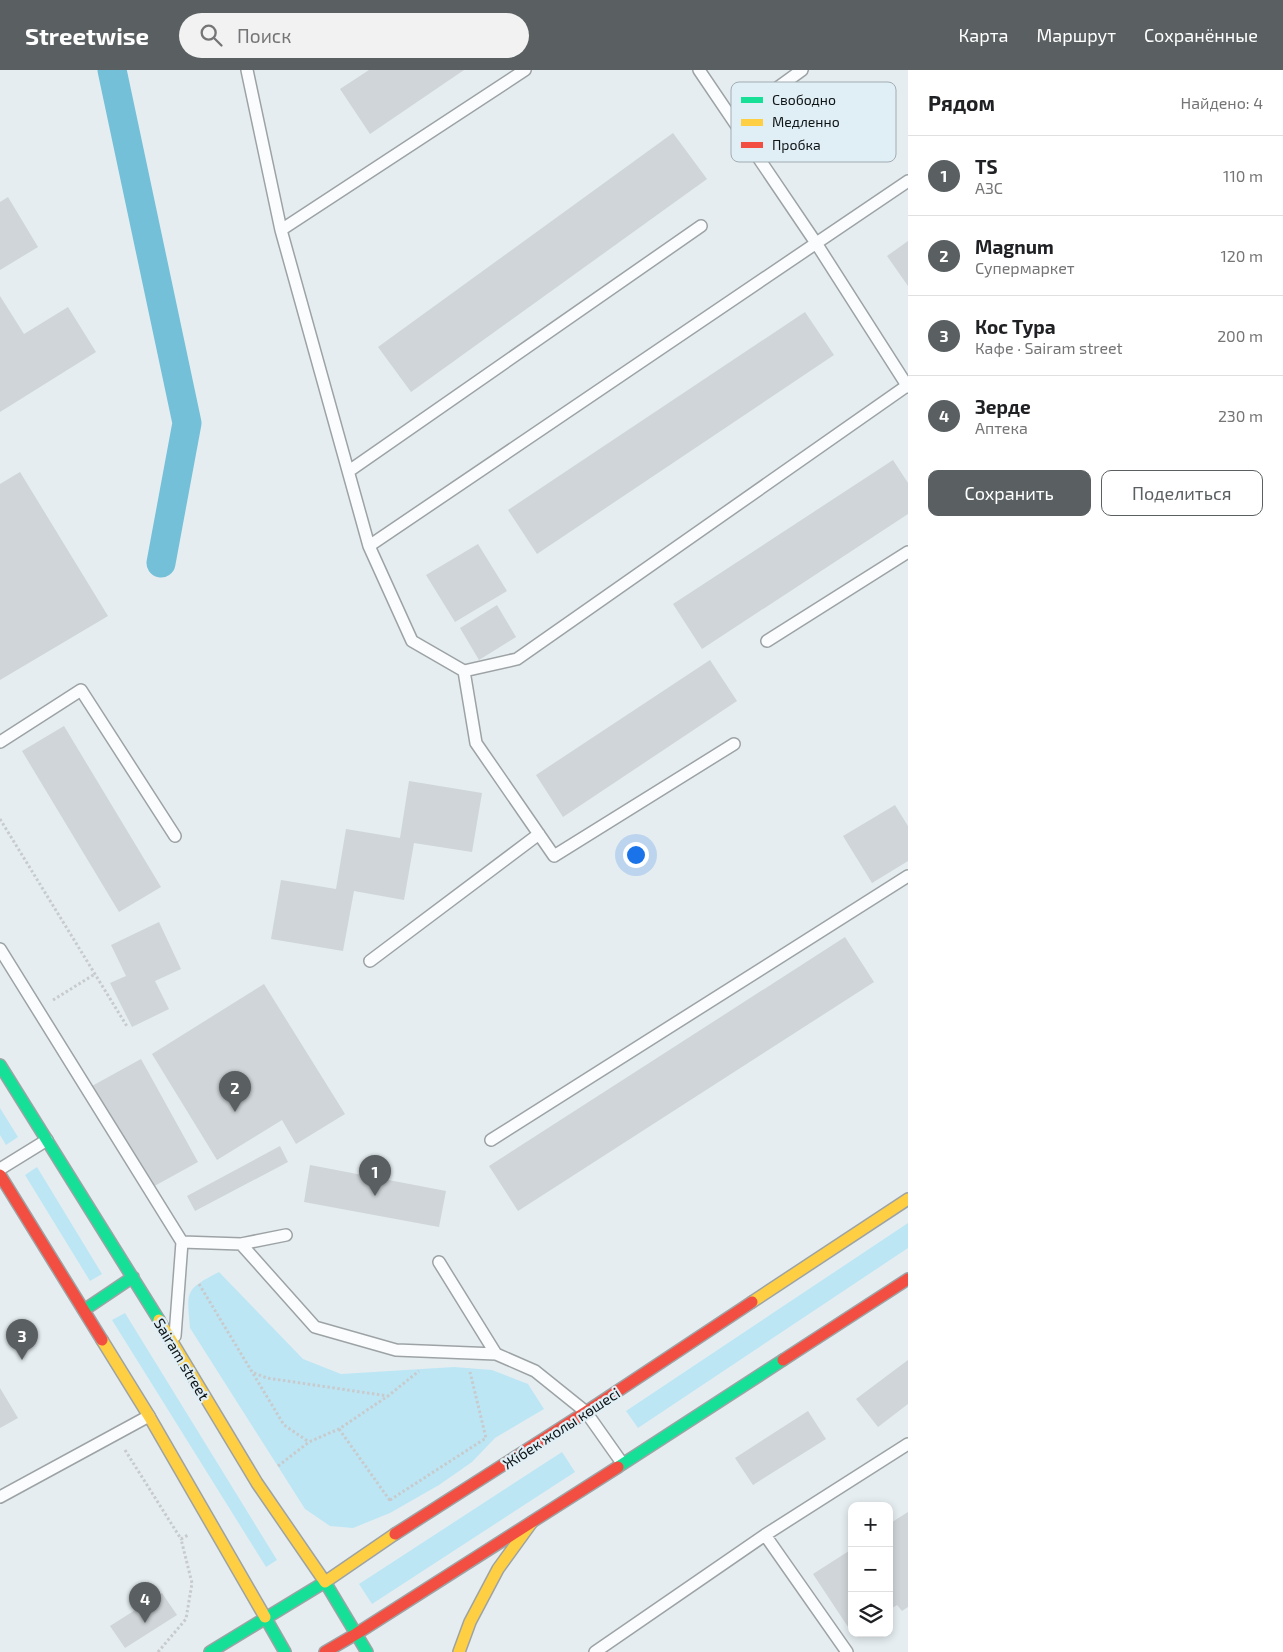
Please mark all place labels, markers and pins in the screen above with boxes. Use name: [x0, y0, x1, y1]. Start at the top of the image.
pin: 2: [219, 1071, 251, 1112]
pin: 1: [359, 1155, 391, 1196]
pin: 3: [6, 1319, 38, 1360]
pin: 4: [129, 1582, 161, 1623]

